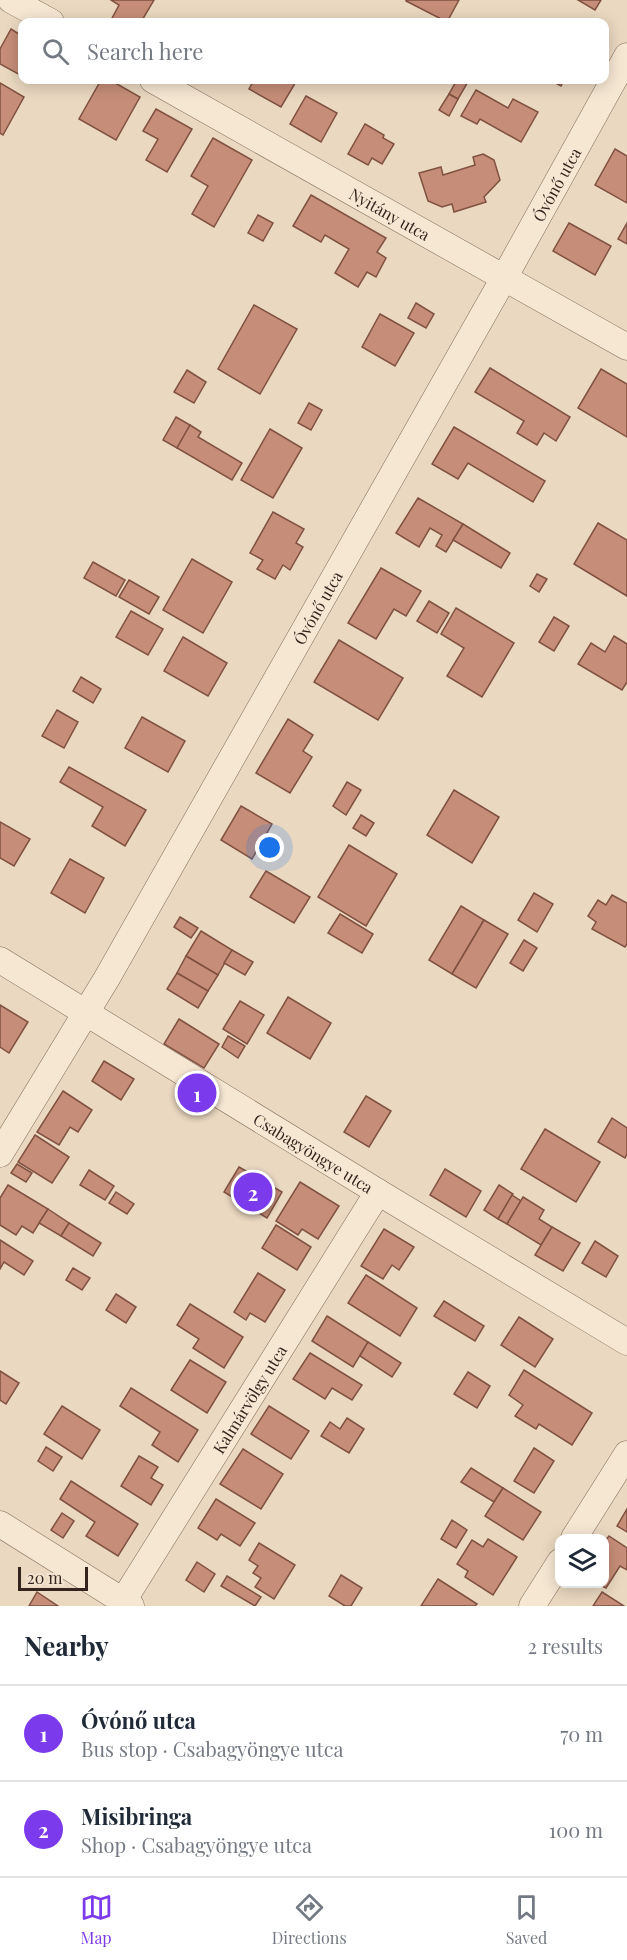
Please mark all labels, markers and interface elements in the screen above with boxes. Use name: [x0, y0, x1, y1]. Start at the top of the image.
search box: [18, 18, 609, 84]
icon: search: [39, 35, 72, 68]
text: Search here: [87, 36, 203, 66]
street label: Óvónő utca: [527, 143, 585, 225]
street label: Nyitány utca: [346, 182, 434, 245]
street label: Óvónő utca: [288, 567, 346, 648]
your location: [255, 833, 284, 862]
pin: 1: [178, 1070, 216, 1116]
street label: Csabagyöngye utca: [250, 1108, 377, 1197]
pin: 2: [234, 1170, 272, 1214]
street label: Kalmárvölgy utca: [207, 1341, 291, 1457]
map controls: [555, 1534, 609, 1588]
button: layers: [555, 1534, 609, 1588]
scale bar: [18, 1564, 88, 1592]
text: 20 m: [27, 1567, 62, 1588]
text: Nearby: [24, 1628, 109, 1663]
text: 2 results: [528, 1632, 603, 1659]
text: Óvónő utca: [81, 1705, 196, 1735]
text: 1: [40, 1720, 47, 1747]
text: 70 m: [560, 1720, 603, 1747]
text: Bus stop · Csabagyöngye utca: [81, 1735, 343, 1762]
text: Misibringa: [81, 1801, 192, 1831]
text: 2: [38, 1816, 49, 1843]
text: 100 m: [549, 1816, 603, 1843]
text: Shop · Csabagyöngye utca: [81, 1831, 312, 1858]
tab: Map: [80, 1891, 113, 1948]
tab: Directions: [272, 1891, 347, 1948]
tab: Saved: [506, 1891, 547, 1948]

